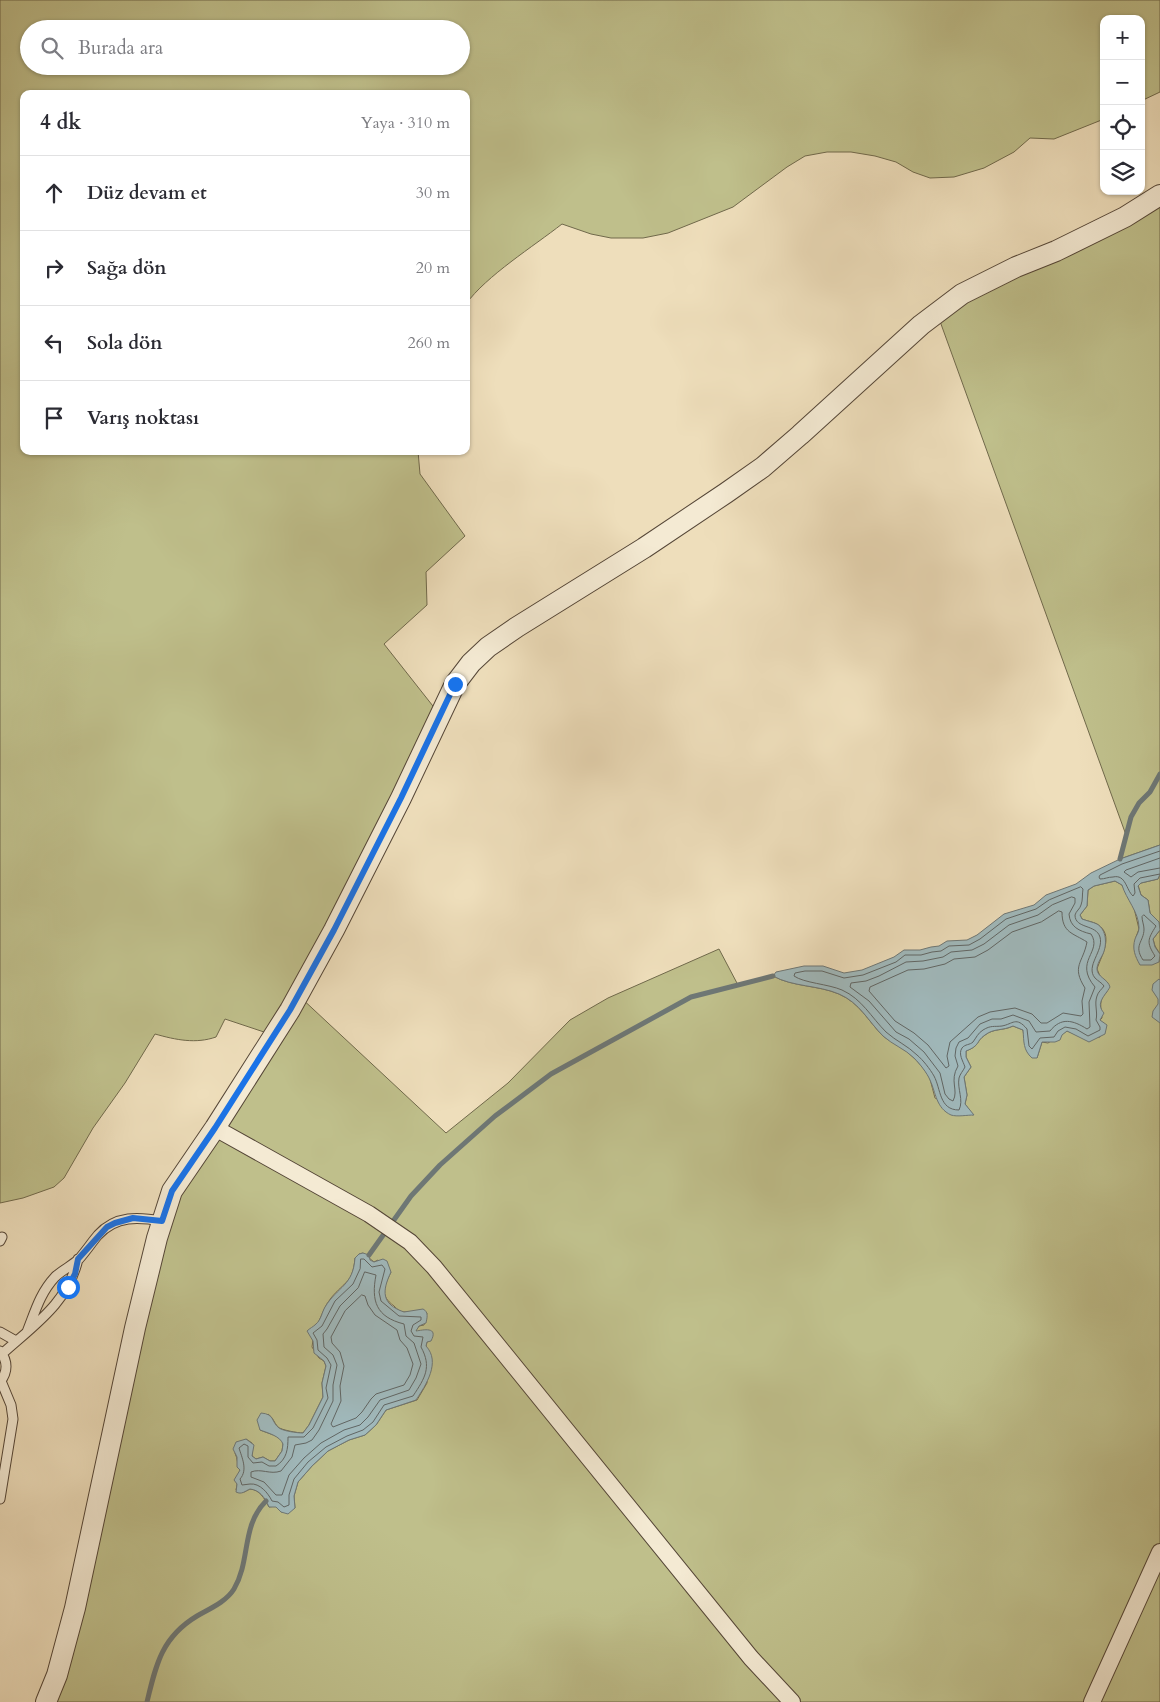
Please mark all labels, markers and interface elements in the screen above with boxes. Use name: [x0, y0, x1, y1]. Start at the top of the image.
map controls: [1100, 15, 1145, 195]
button: +: [1100, 15, 1145, 60]
search box: [20, 20, 470, 75]
icon: search: [38, 34, 66, 62]
text: Burada ara: [78, 35, 163, 61]
button: −: [1100, 60, 1145, 105]
button: locate: [1100, 105, 1145, 150]
text: 4 dk: [40, 108, 81, 137]
text: Yaya · 310 m: [361, 112, 450, 134]
button: layers: [1100, 150, 1145, 195]
icon: ahead: [40, 179, 68, 207]
text: Düz devam et: [87, 180, 207, 206]
text: 30 m: [416, 182, 450, 204]
icon: right: [40, 254, 68, 282]
text: Sağa dön: [87, 255, 167, 281]
text: 20 m: [416, 257, 450, 279]
icon: left: [40, 329, 68, 357]
text: Sola dön: [87, 330, 162, 356]
text: 260 m: [408, 332, 450, 354]
icon: arrive: [40, 404, 68, 432]
text: Varış noktası: [87, 405, 199, 431]
route end: [444, 673, 467, 696]
route start: [57, 1276, 80, 1299]

